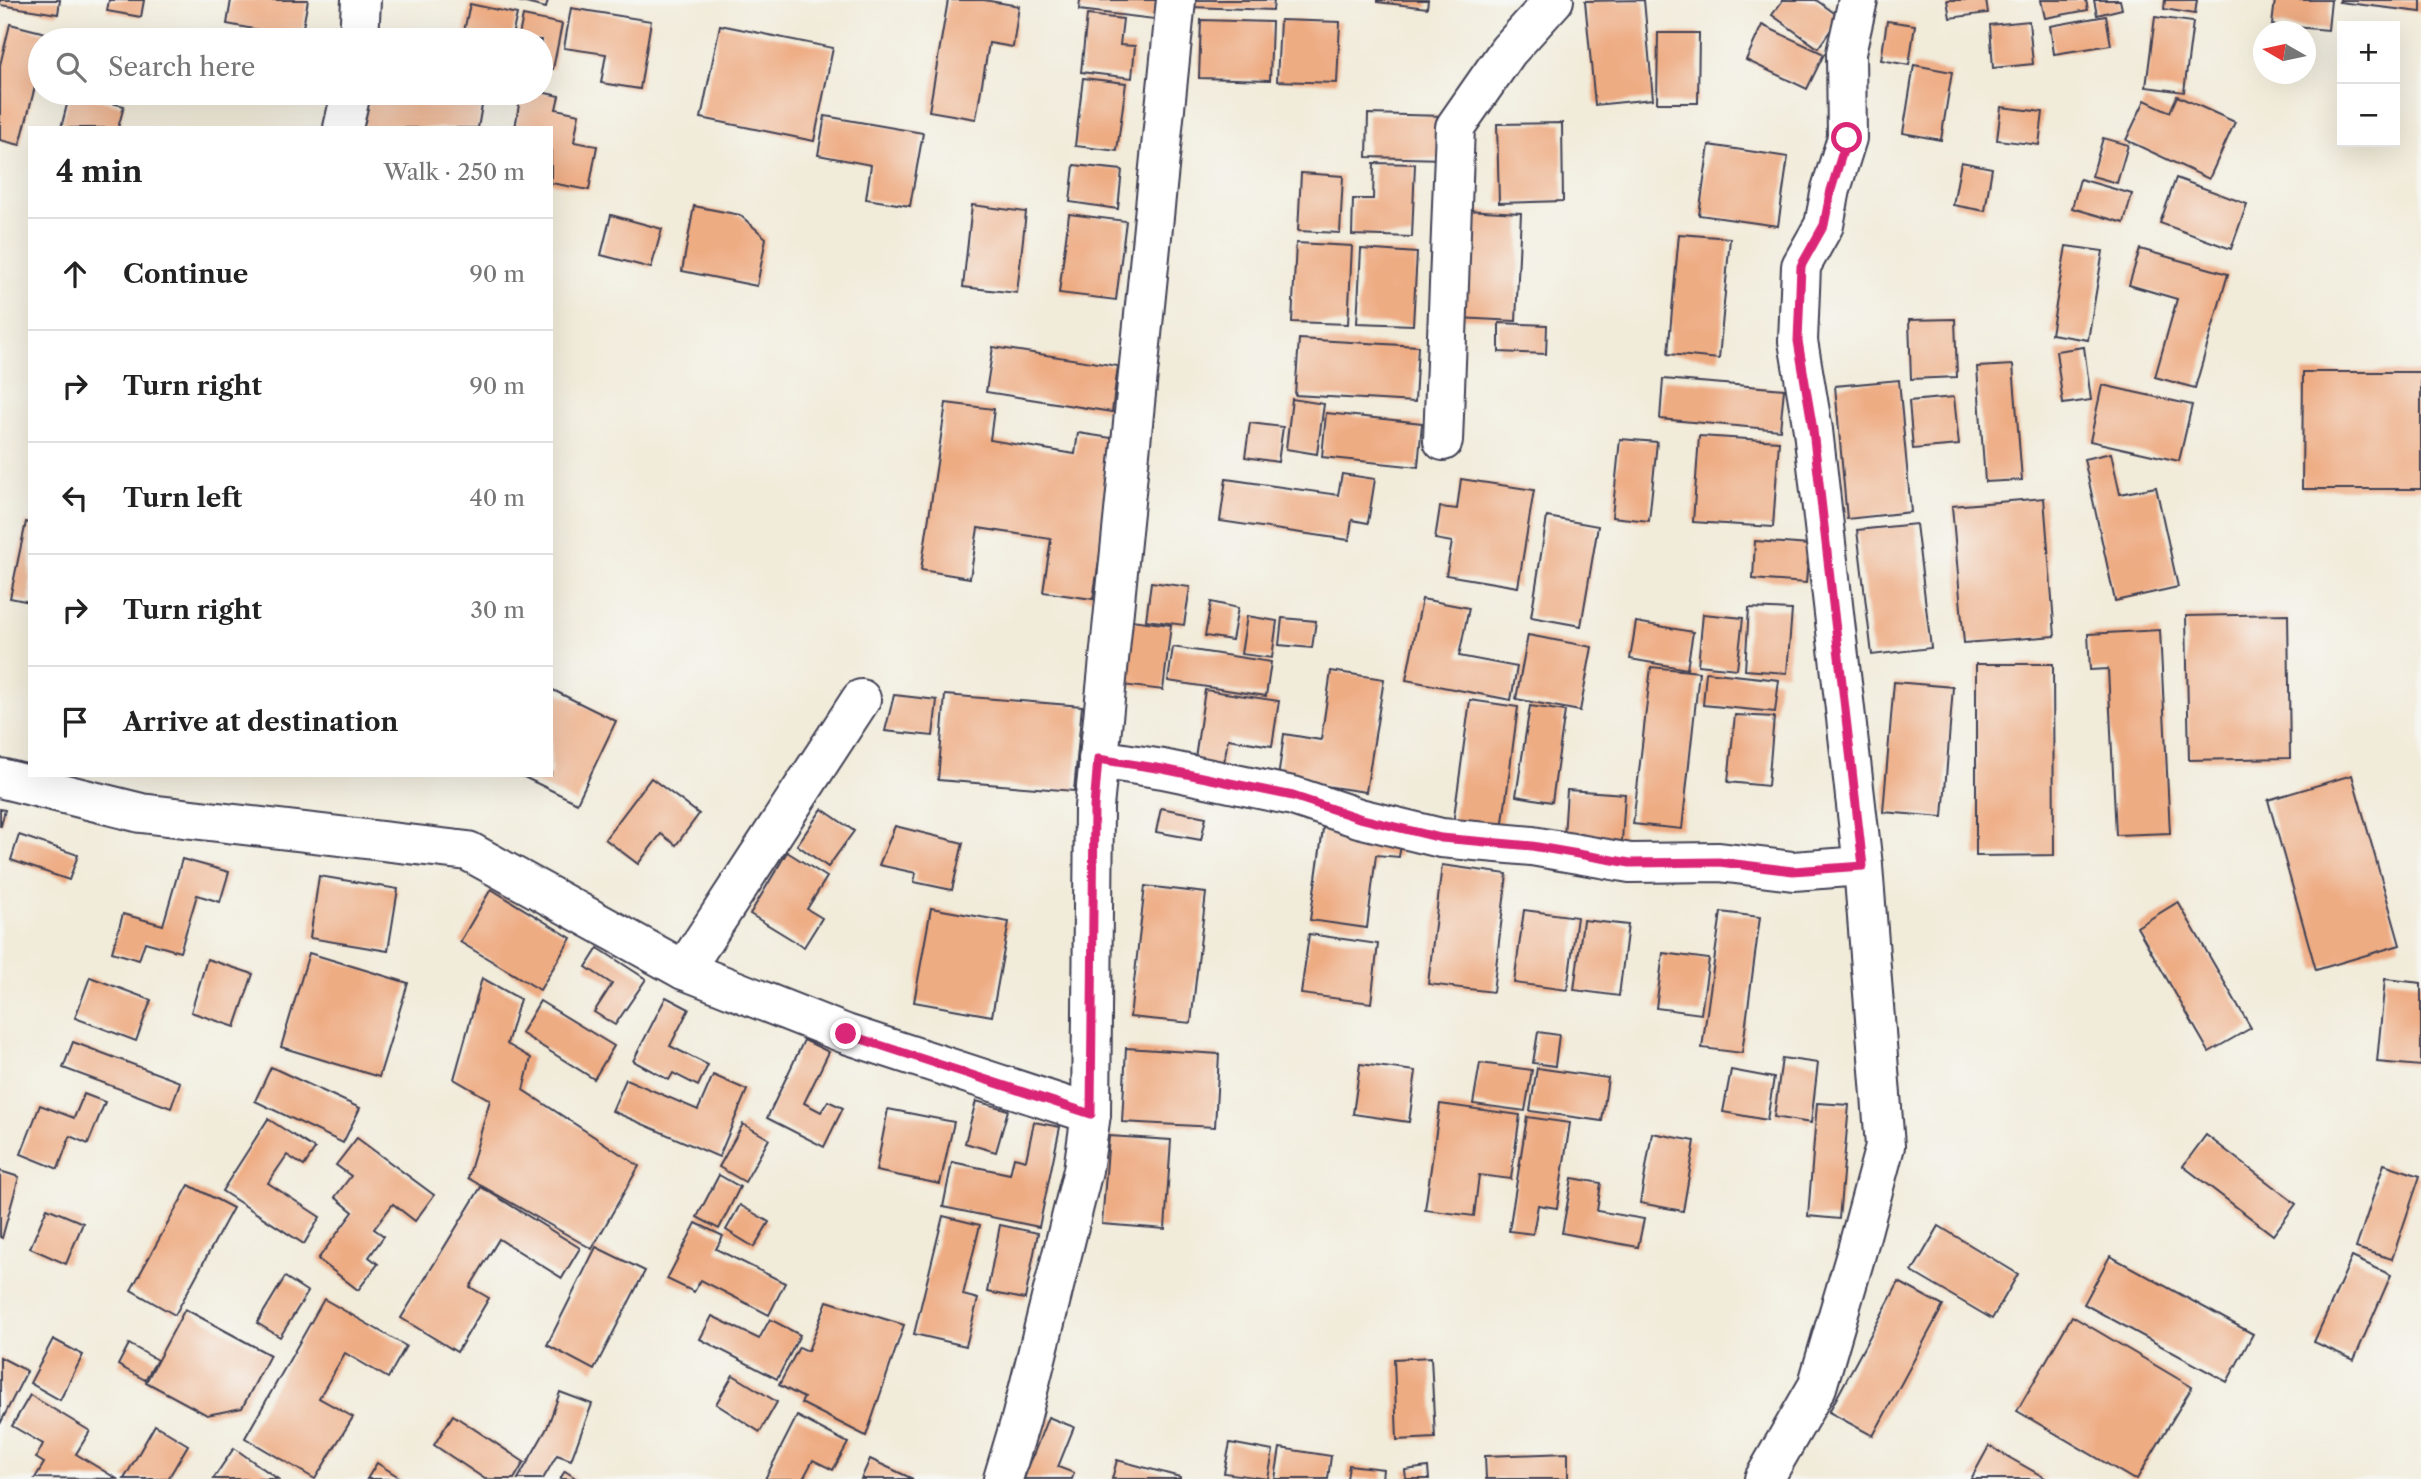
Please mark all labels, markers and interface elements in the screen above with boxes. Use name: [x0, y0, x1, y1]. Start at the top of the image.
north arrow: [2253, 21, 2316, 84]
map controls: [2337, 21, 2400, 147]
button: +: [2337, 21, 2400, 84]
search box: [28, 28, 553, 105]
icon: search: [52, 48, 90, 86]
text: Search here: [108, 51, 255, 83]
button: −: [2337, 84, 2400, 147]
route start: [1831, 122, 1862, 153]
text: 4 min: [56, 153, 142, 190]
text: Walk · 250 m: [384, 158, 525, 186]
icon: ahead: [56, 255, 94, 293]
text: Continue: [123, 258, 248, 290]
text: 90 m: [469, 260, 525, 288]
icon: right: [56, 367, 94, 405]
text: Turn right: [123, 370, 262, 402]
text: 90 m: [469, 372, 525, 400]
icon: left: [56, 479, 94, 517]
text: Turn left: [123, 482, 242, 514]
text: 40 m: [470, 484, 525, 512]
icon: right: [56, 591, 94, 629]
text: Turn right: [123, 594, 262, 626]
text: 30 m: [470, 596, 525, 624]
icon: arrive: [56, 703, 94, 741]
text: Arrive at destination: [123, 706, 398, 738]
route end: [830, 1018, 861, 1049]

